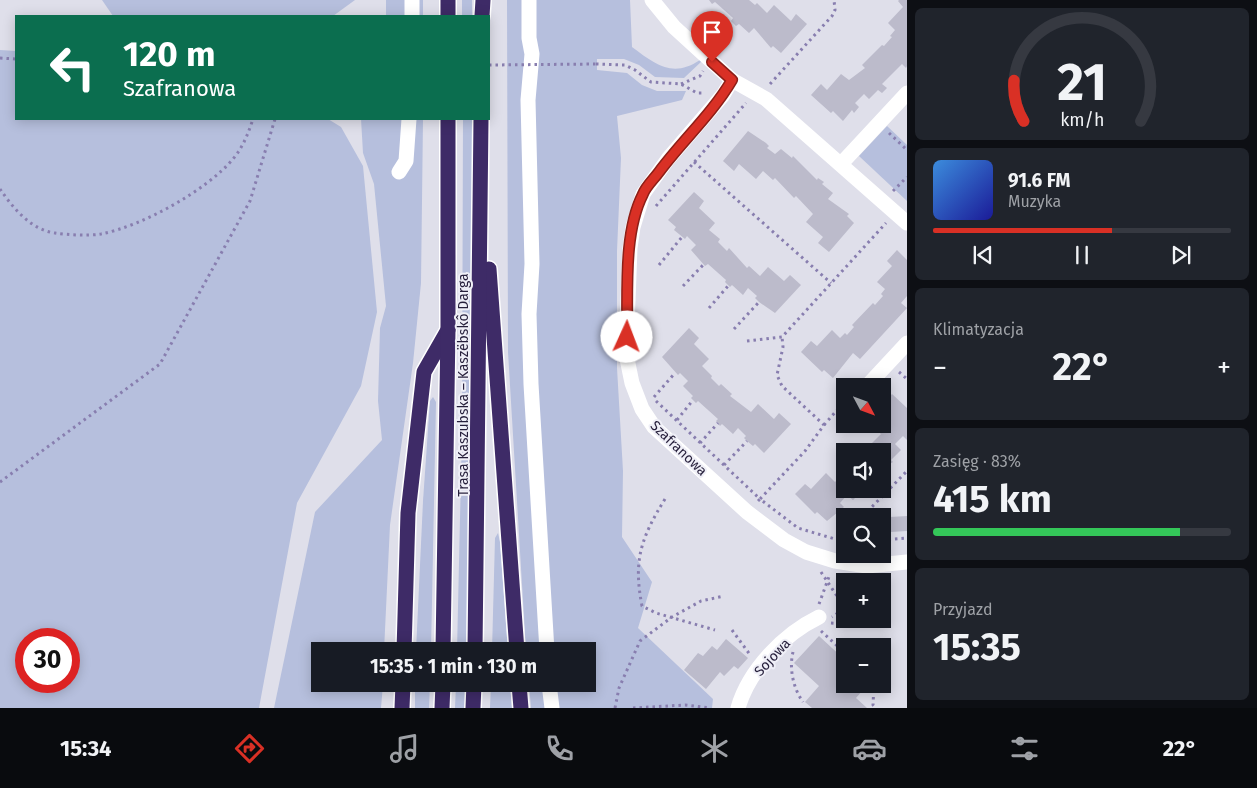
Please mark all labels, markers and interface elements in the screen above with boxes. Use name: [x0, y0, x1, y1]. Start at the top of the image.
pin: [691, 11, 733, 62]
icon: arrive: [698, 18, 726, 46]
text: 120 m: [123, 33, 216, 75]
icon: left: [40, 35, 105, 100]
text: 21: [1057, 51, 1107, 114]
text: Szafranowa: [123, 75, 236, 102]
text: km/h: [1060, 109, 1104, 131]
text: 91.6 FM: [1008, 169, 1070, 192]
text: Muzyka: [1008, 192, 1061, 211]
icon: previous: [969, 241, 997, 269]
icon: pause: [1068, 241, 1096, 269]
icon: next: [1167, 241, 1195, 269]
street label: Trasa Kaszubska – Kaszëbskô Darga: [455, 273, 472, 497]
position arrow: [600, 310, 652, 362]
text: Klimatyzacja: [933, 320, 1024, 339]
text: 22°: [1052, 344, 1112, 390]
text: −: [933, 351, 947, 384]
text: +: [1217, 351, 1231, 384]
north arrow: [836, 378, 891, 432]
map controls: [836, 378, 891, 693]
street label: Szafranowa: [647, 417, 710, 480]
button: sound: [836, 443, 891, 498]
text: Zasięg · 83%: [933, 452, 1021, 471]
text: 415 km: [933, 476, 1052, 522]
button: search: [836, 508, 891, 563]
button: +: [836, 573, 891, 628]
text: Przyjazd: [933, 600, 993, 619]
text: 15:35: [933, 624, 1021, 670]
speed limit sign: 30: [15, 628, 80, 693]
street label: Sojowa: [751, 635, 794, 680]
button: −: [836, 638, 891, 693]
text: 15:35 · 1 min · 130 m: [370, 655, 537, 678]
icon: directions: [232, 731, 267, 766]
icon: music: [387, 731, 422, 766]
icon: phone: [542, 731, 577, 766]
icon: climate: [697, 731, 732, 766]
icon: car: [852, 731, 887, 766]
icon: filters: [1007, 731, 1042, 766]
text: 15:34: [60, 735, 112, 762]
text: 22°: [1163, 735, 1197, 762]

